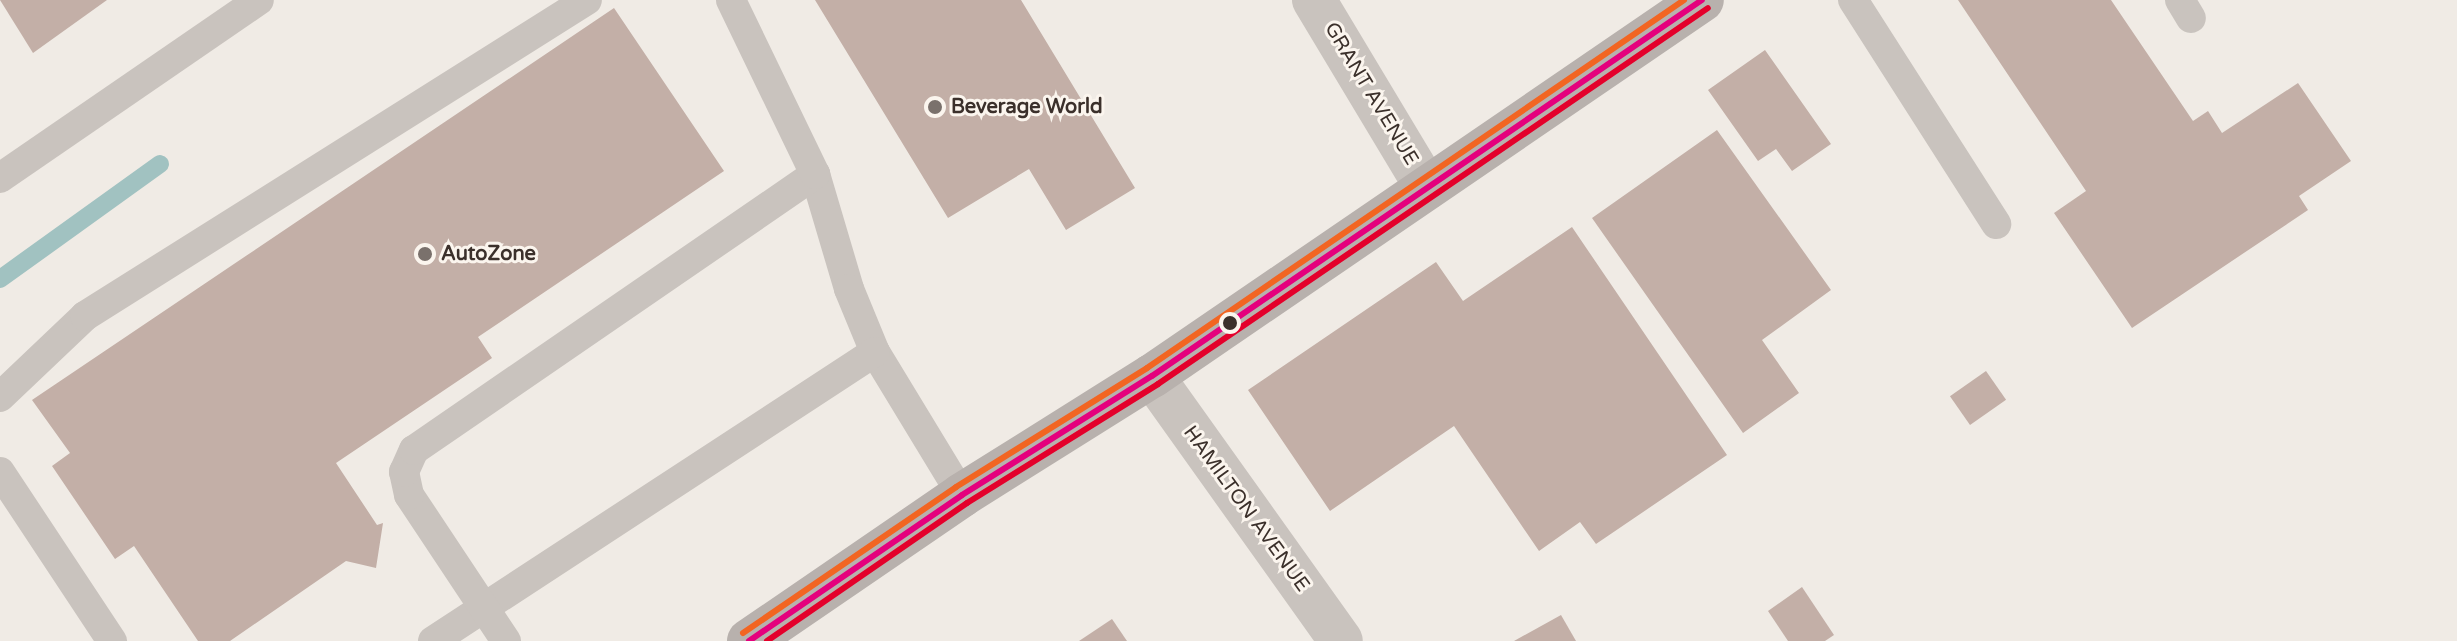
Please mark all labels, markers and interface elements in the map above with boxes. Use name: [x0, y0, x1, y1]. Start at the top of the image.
street label: GRANT AVENUE: [1319, 18, 1423, 170]
place label: Beverage World: [951, 95, 1103, 119]
marker: Beverage World: [926, 98, 944, 116]
place label: AutoZone: [441, 242, 536, 266]
marker: AutoZone: [416, 245, 434, 263]
unlabelled marker: [1222, 315, 1238, 331]
street label: HAMILTON AVENUE: [1178, 421, 1314, 597]

